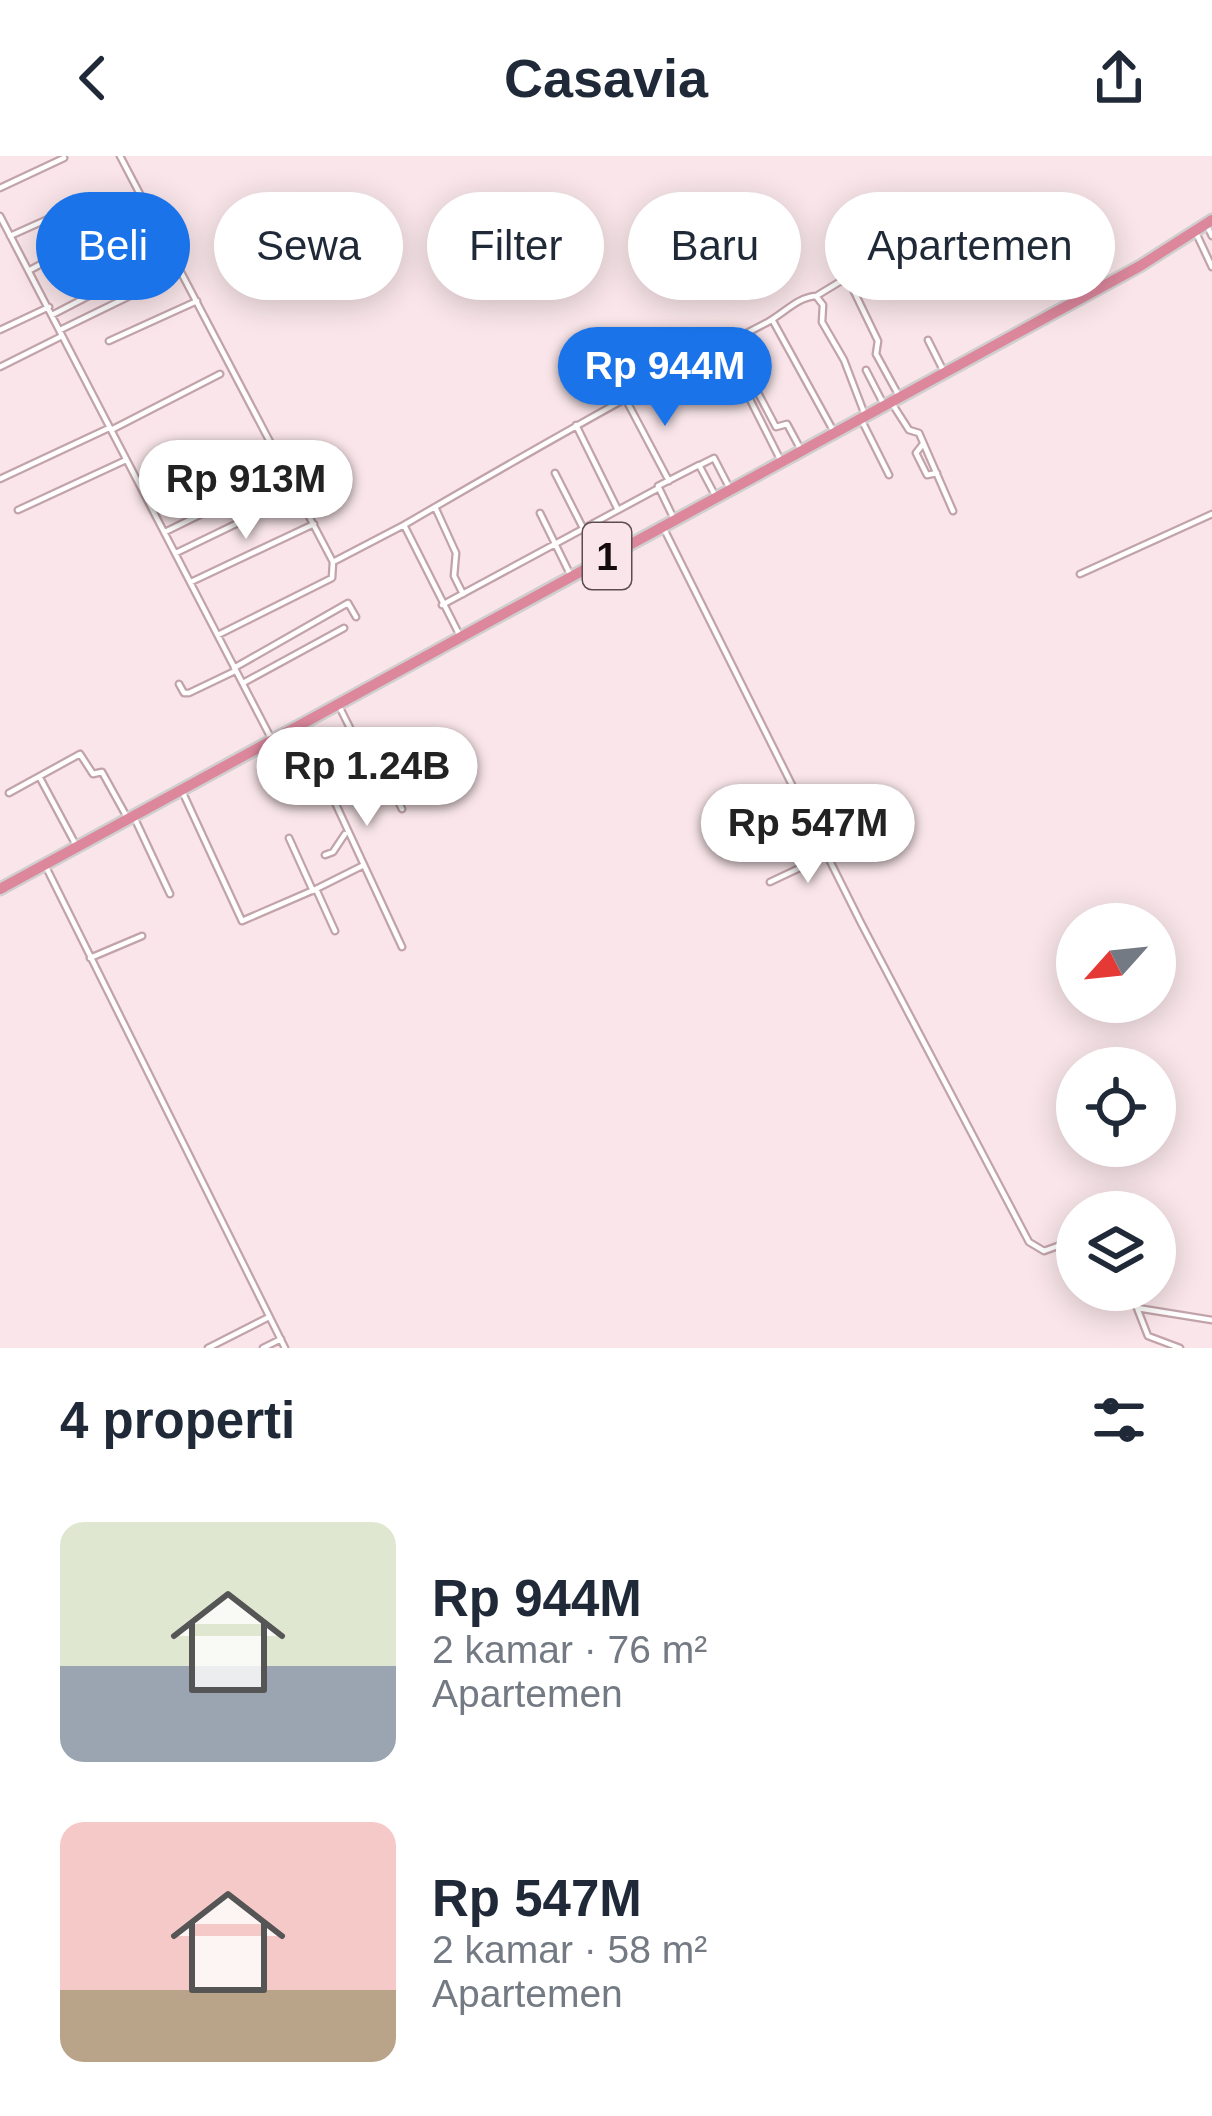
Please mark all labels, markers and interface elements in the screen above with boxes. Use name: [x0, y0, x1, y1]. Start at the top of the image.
icon: back: [60, 45, 126, 111]
icon: share: [1086, 45, 1152, 111]
text: Casavia: [504, 48, 708, 108]
chip: Beli: [36, 192, 190, 300]
chip: Sewa: [214, 192, 403, 300]
chip: Filter: [427, 192, 604, 300]
chip: Baru: [628, 192, 801, 300]
chip: Apartemen: [825, 192, 1115, 300]
pin: Rp 944M: [554, 327, 776, 429]
text: Rp 944M: [585, 344, 745, 387]
pin: Rp 913M: [135, 440, 357, 542]
text: Rp 913M: [166, 457, 326, 500]
road number: 1: [583, 523, 631, 589]
pin: Rp 1.24B: [243, 727, 491, 829]
text: Rp 1.24B: [284, 744, 450, 787]
pin: Rp 547M: [697, 784, 919, 886]
text: Rp 547M: [728, 801, 888, 844]
north arrow: [1056, 903, 1176, 1023]
map controls: [1056, 903, 1176, 1311]
button: locate: [1056, 1047, 1176, 1167]
button: layers: [1056, 1191, 1176, 1311]
icon: filters: [1086, 1387, 1152, 1453]
text: 4 properti: [60, 1392, 295, 1449]
icon: home: [156, 1570, 300, 1714]
text: Rp 944M: [432, 1570, 642, 1627]
text: 2 kamar · 76 m²: [432, 1628, 707, 1671]
text: Apartemen: [432, 1672, 623, 1715]
icon: home: [156, 1870, 300, 2014]
text: Rp 547M: [432, 1870, 642, 1927]
text: 2 kamar · 58 m²: [432, 1928, 707, 1971]
text: Apartemen: [432, 1972, 623, 2015]

